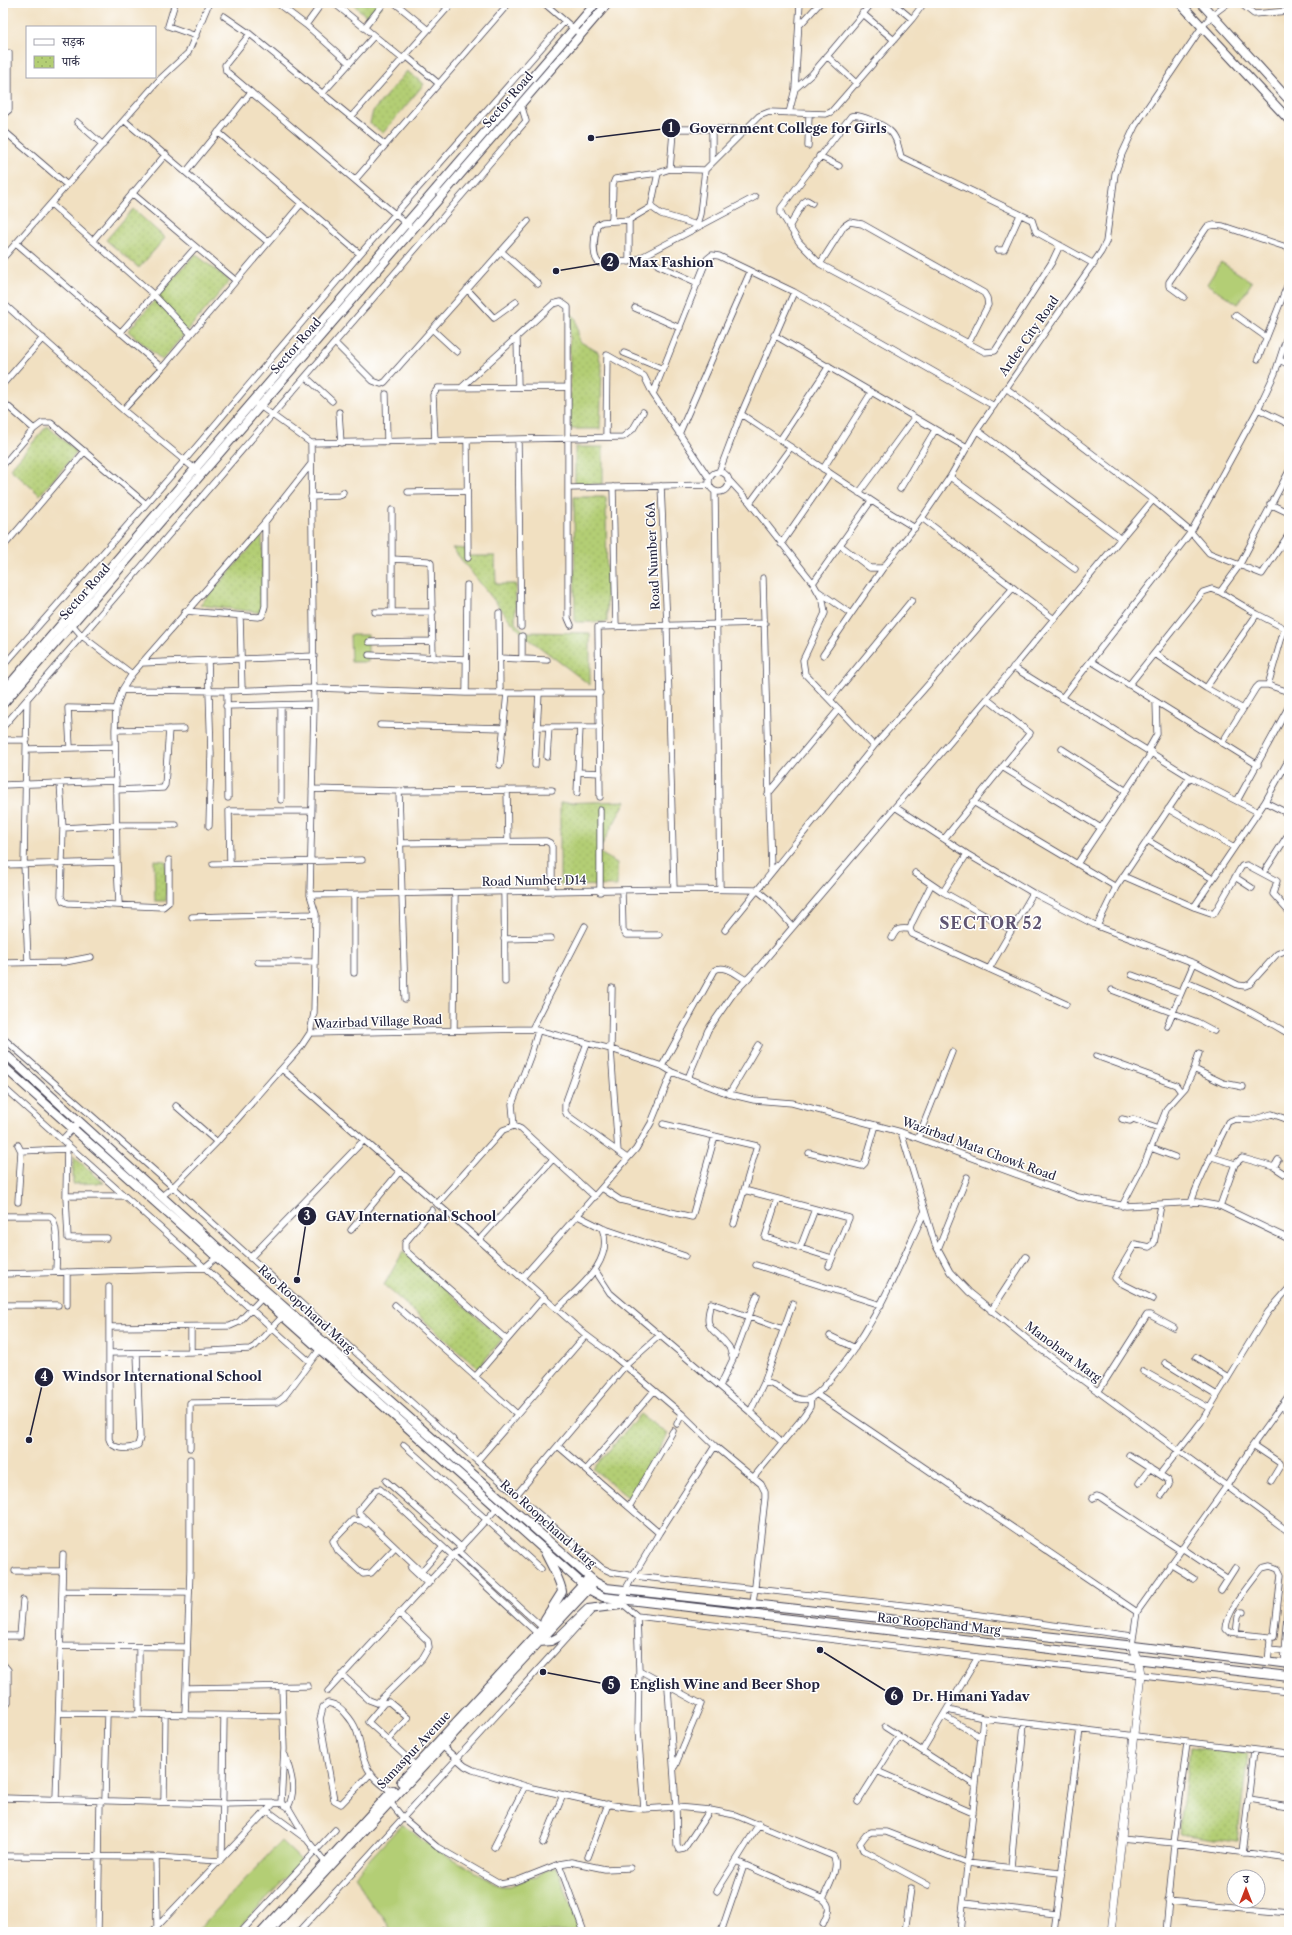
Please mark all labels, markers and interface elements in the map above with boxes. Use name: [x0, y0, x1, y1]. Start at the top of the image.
legend: [26, 26, 156, 78]
text: सड़क: [61, 34, 86, 49]
text: पार्क: [61, 54, 81, 69]
street label: Sector Road: [479, 68, 537, 131]
callout: Government College for Girls: [661, 116, 895, 141]
text: 1: [668, 120, 674, 135]
text: Government College for Girls: [689, 120, 887, 136]
callout: Max Fashion: [600, 249, 722, 274]
text: 2: [606, 254, 614, 269]
text: Max Fashion: [628, 254, 714, 270]
street label: Ardee City Road: [995, 292, 1062, 379]
street label: Sector Road: [267, 314, 325, 377]
street label: Road Number C6A: [642, 500, 663, 610]
street label: Sector Road: [56, 560, 114, 623]
street label: Road Number D14: [481, 872, 587, 889]
district label: SECTOR 52: [939, 913, 1043, 933]
street label: Wazirbad Village Road: [312, 1012, 443, 1031]
street label: Wazirbad Mata Chowk Road: [899, 1113, 1059, 1184]
callout: GAV International School: [297, 1203, 504, 1228]
text: 3: [304, 1208, 311, 1223]
text: GAV International School: [326, 1208, 497, 1224]
street label: Rao Roopchand Marg: [255, 1261, 358, 1356]
street label: Manohara Marg: [1022, 1318, 1105, 1385]
callout: Windsor International School: [34, 1364, 270, 1389]
text: Windsor International School: [61, 1368, 262, 1384]
text: 4: [40, 1369, 48, 1384]
street label: Rao Roopchand Marg: [497, 1476, 600, 1571]
street label: Rao Roopchand Marg: [876, 1610, 1002, 1638]
callout: English Wine and Beer Shop: [601, 1672, 828, 1697]
text: English Wine and Beer Shop: [630, 1676, 820, 1692]
text: 5: [608, 1677, 615, 1692]
callout: Dr. Himani Yadav: [884, 1684, 1038, 1709]
text: 6: [890, 1688, 898, 1703]
text: Dr. Himani Yadav: [912, 1688, 1031, 1704]
street label: Samaspur Avenue: [374, 1707, 454, 1792]
north arrow: [1226, 1869, 1266, 1909]
text: उ: [1242, 1872, 1250, 1886]

